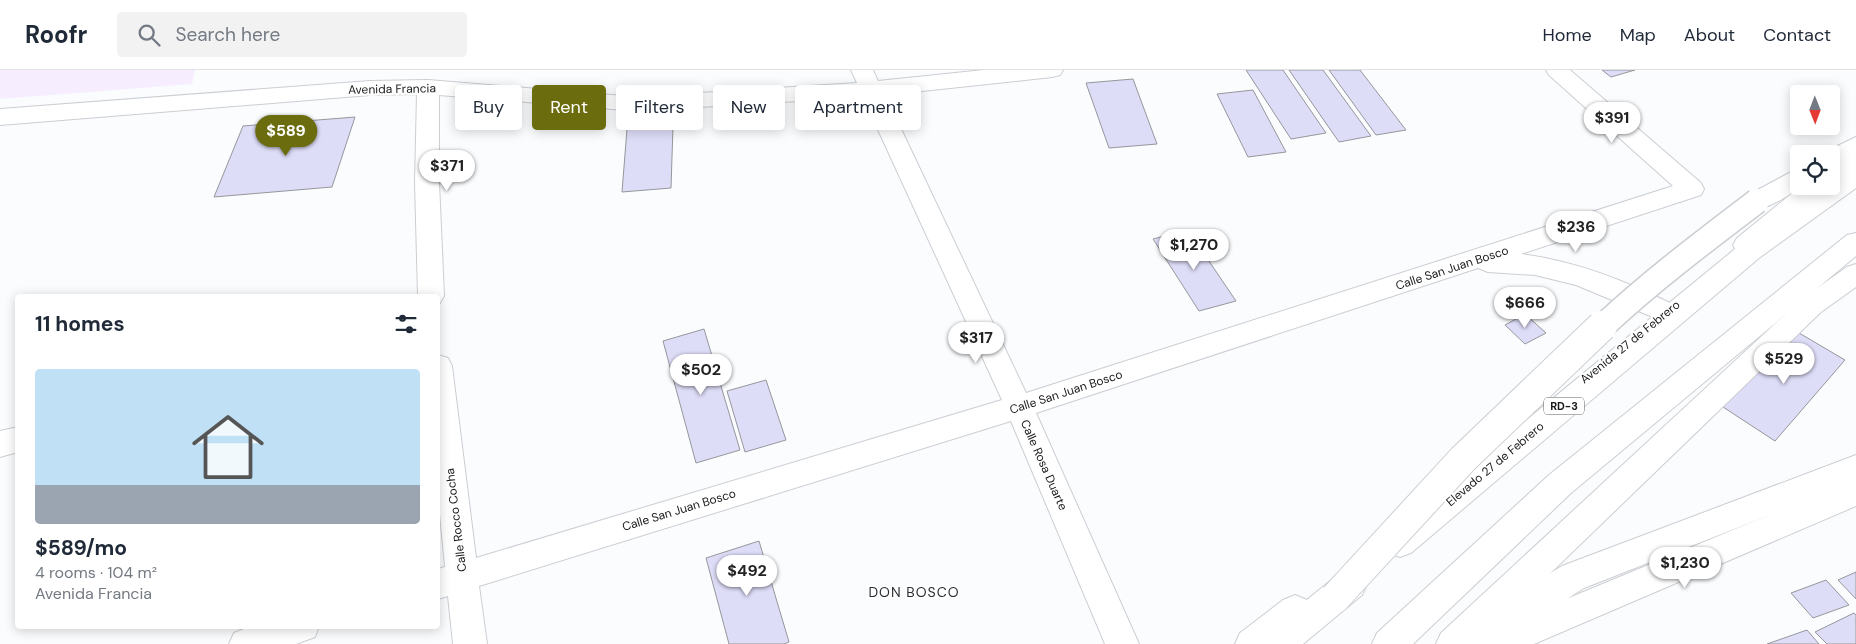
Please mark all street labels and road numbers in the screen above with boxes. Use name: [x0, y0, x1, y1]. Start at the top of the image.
street label: Avenida Francia: [348, 80, 436, 98]
street label: Calle San Juan Bosco: [1393, 242, 1511, 294]
street label: Avenida 27 de Febrero: [1577, 297, 1683, 387]
street label: Calle San Juan Bosco: [1007, 366, 1125, 418]
road number: RD-3: [1544, 398, 1584, 414]
street label: Calle Rosa Duarte: [1017, 417, 1071, 513]
street label: Elevado 27 de Febrero: [1443, 418, 1547, 510]
street label: Calle Rocco Cocha: [442, 467, 470, 573]
street label: Calle San Juan Bosco: [620, 485, 738, 535]

